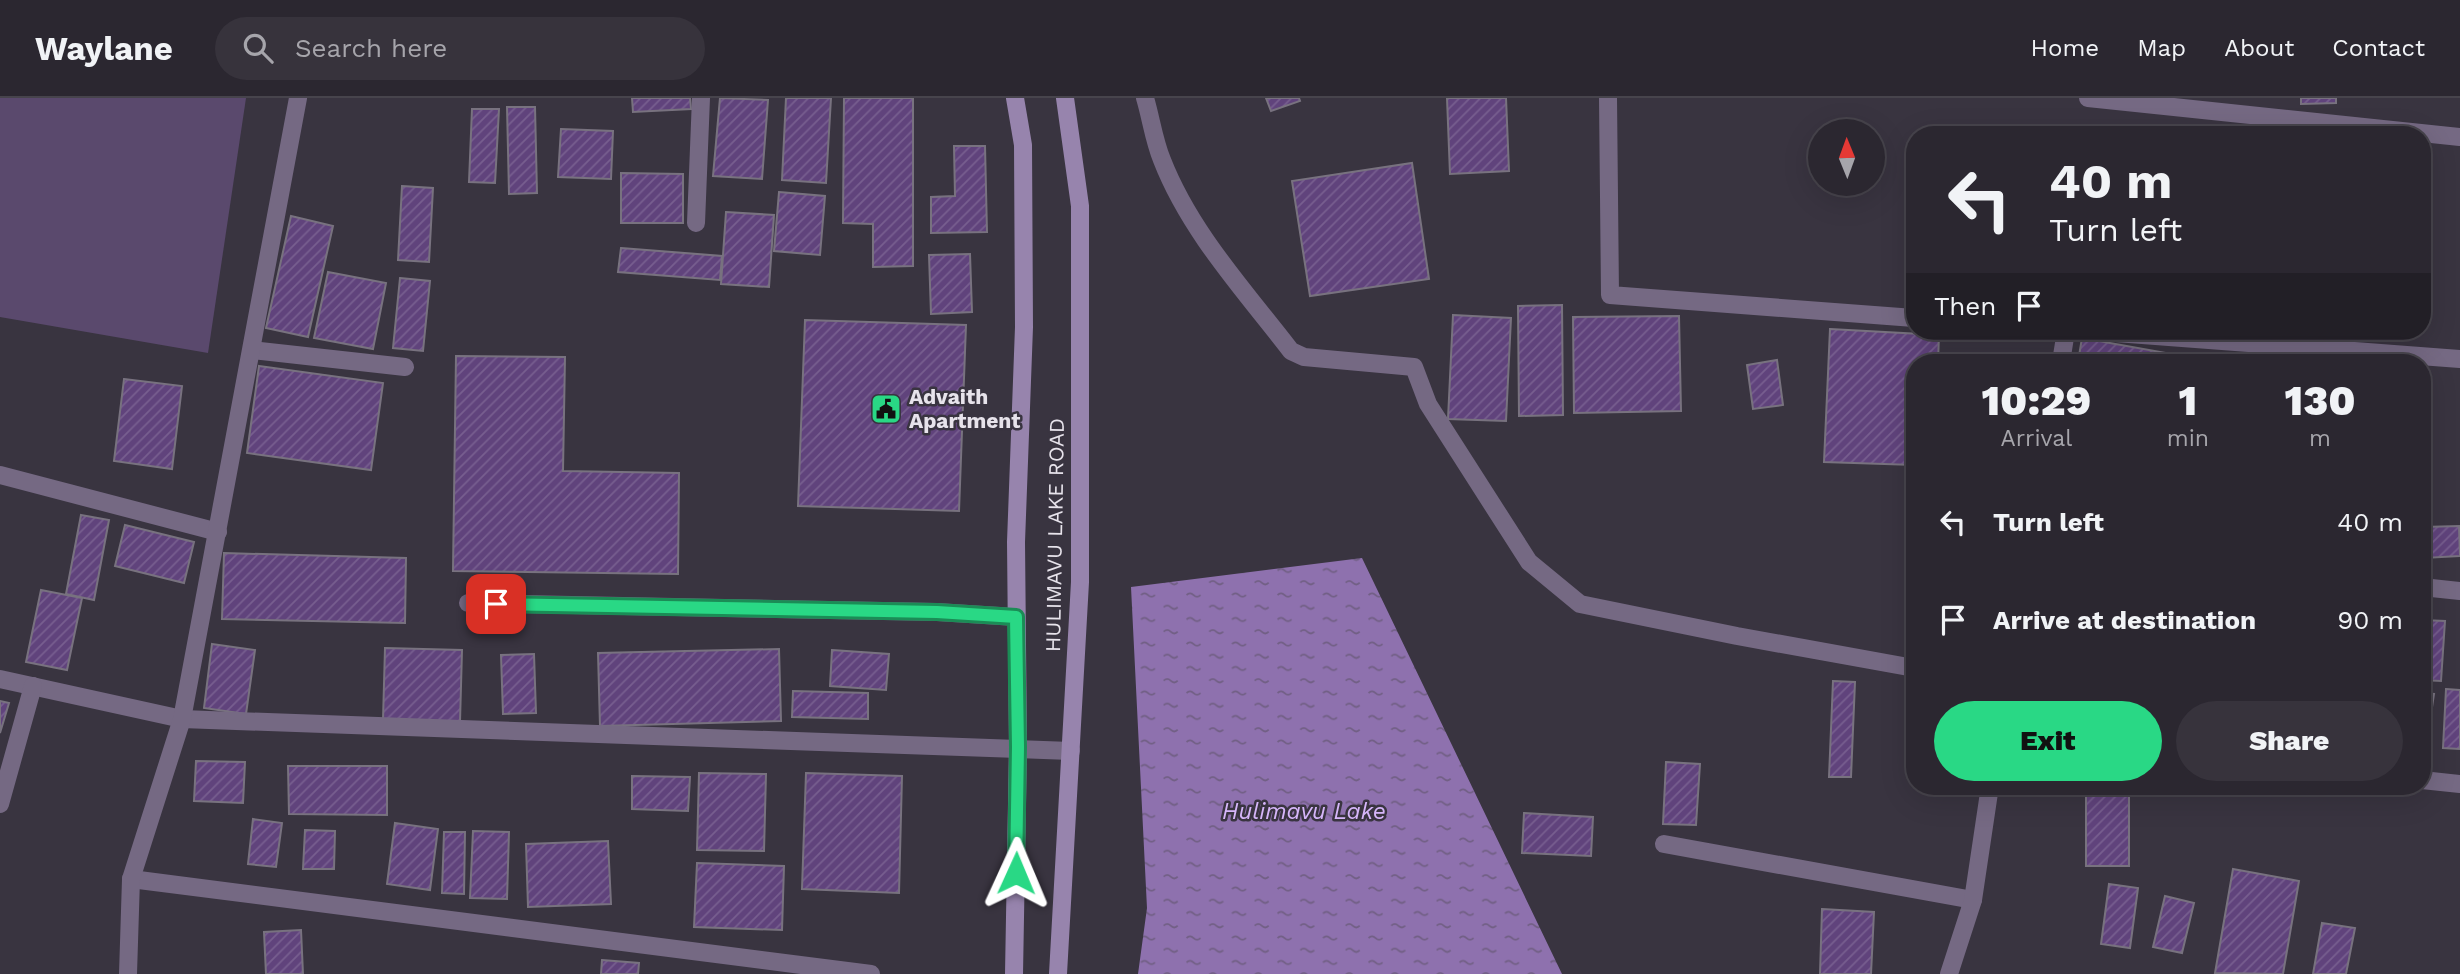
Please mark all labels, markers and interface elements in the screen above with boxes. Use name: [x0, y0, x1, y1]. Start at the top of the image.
search box: [215, 17, 705, 80]
text: Waylane: [35, 29, 173, 68]
icon: search: [239, 29, 277, 67]
text: Search here: [295, 33, 447, 63]
text: Home: [2031, 34, 2099, 62]
text: Map: [2137, 34, 2186, 62]
text: About: [2224, 34, 2294, 62]
text: Contact: [2332, 34, 2425, 62]
north arrow: [1808, 119, 1885, 196]
map controls: [1808, 119, 1885, 196]
text: 40 m: [2049, 152, 2172, 210]
icon: left: [1934, 154, 2025, 245]
text: Turn left: [2049, 211, 2182, 249]
icon: arrive: [2010, 287, 2048, 325]
text: Then: [1934, 291, 1996, 321]
text: 10:29: [1981, 376, 2091, 425]
text: 1: [2179, 376, 2197, 425]
text: 130: [2284, 376, 2356, 425]
place label: Advaith Apartment: [909, 384, 1020, 433]
public building icon: Advaith Apartment: [869, 392, 903, 426]
street label: HULIMAVU LAKE ROAD: [1040, 418, 1069, 652]
text: Arrival: [2000, 425, 2072, 452]
text: min: [2167, 425, 2209, 452]
text: m: [2309, 425, 2331, 452]
icon: left: [1934, 503, 1972, 541]
text: Turn left: [1993, 507, 2104, 537]
text: 40 m: [2337, 507, 2403, 537]
pin: [466, 574, 526, 634]
icon: arrive: [477, 585, 515, 623]
icon: arrive: [1934, 601, 1972, 639]
text: Arrive at destination: [1993, 605, 2256, 635]
text: 90 m: [2337, 605, 2403, 635]
button: Exit: [1934, 701, 2162, 781]
button: Share: [2176, 701, 2403, 781]
water label: Hulimavu Lake: [1222, 798, 1386, 825]
position arrow: [979, 836, 1053, 910]

